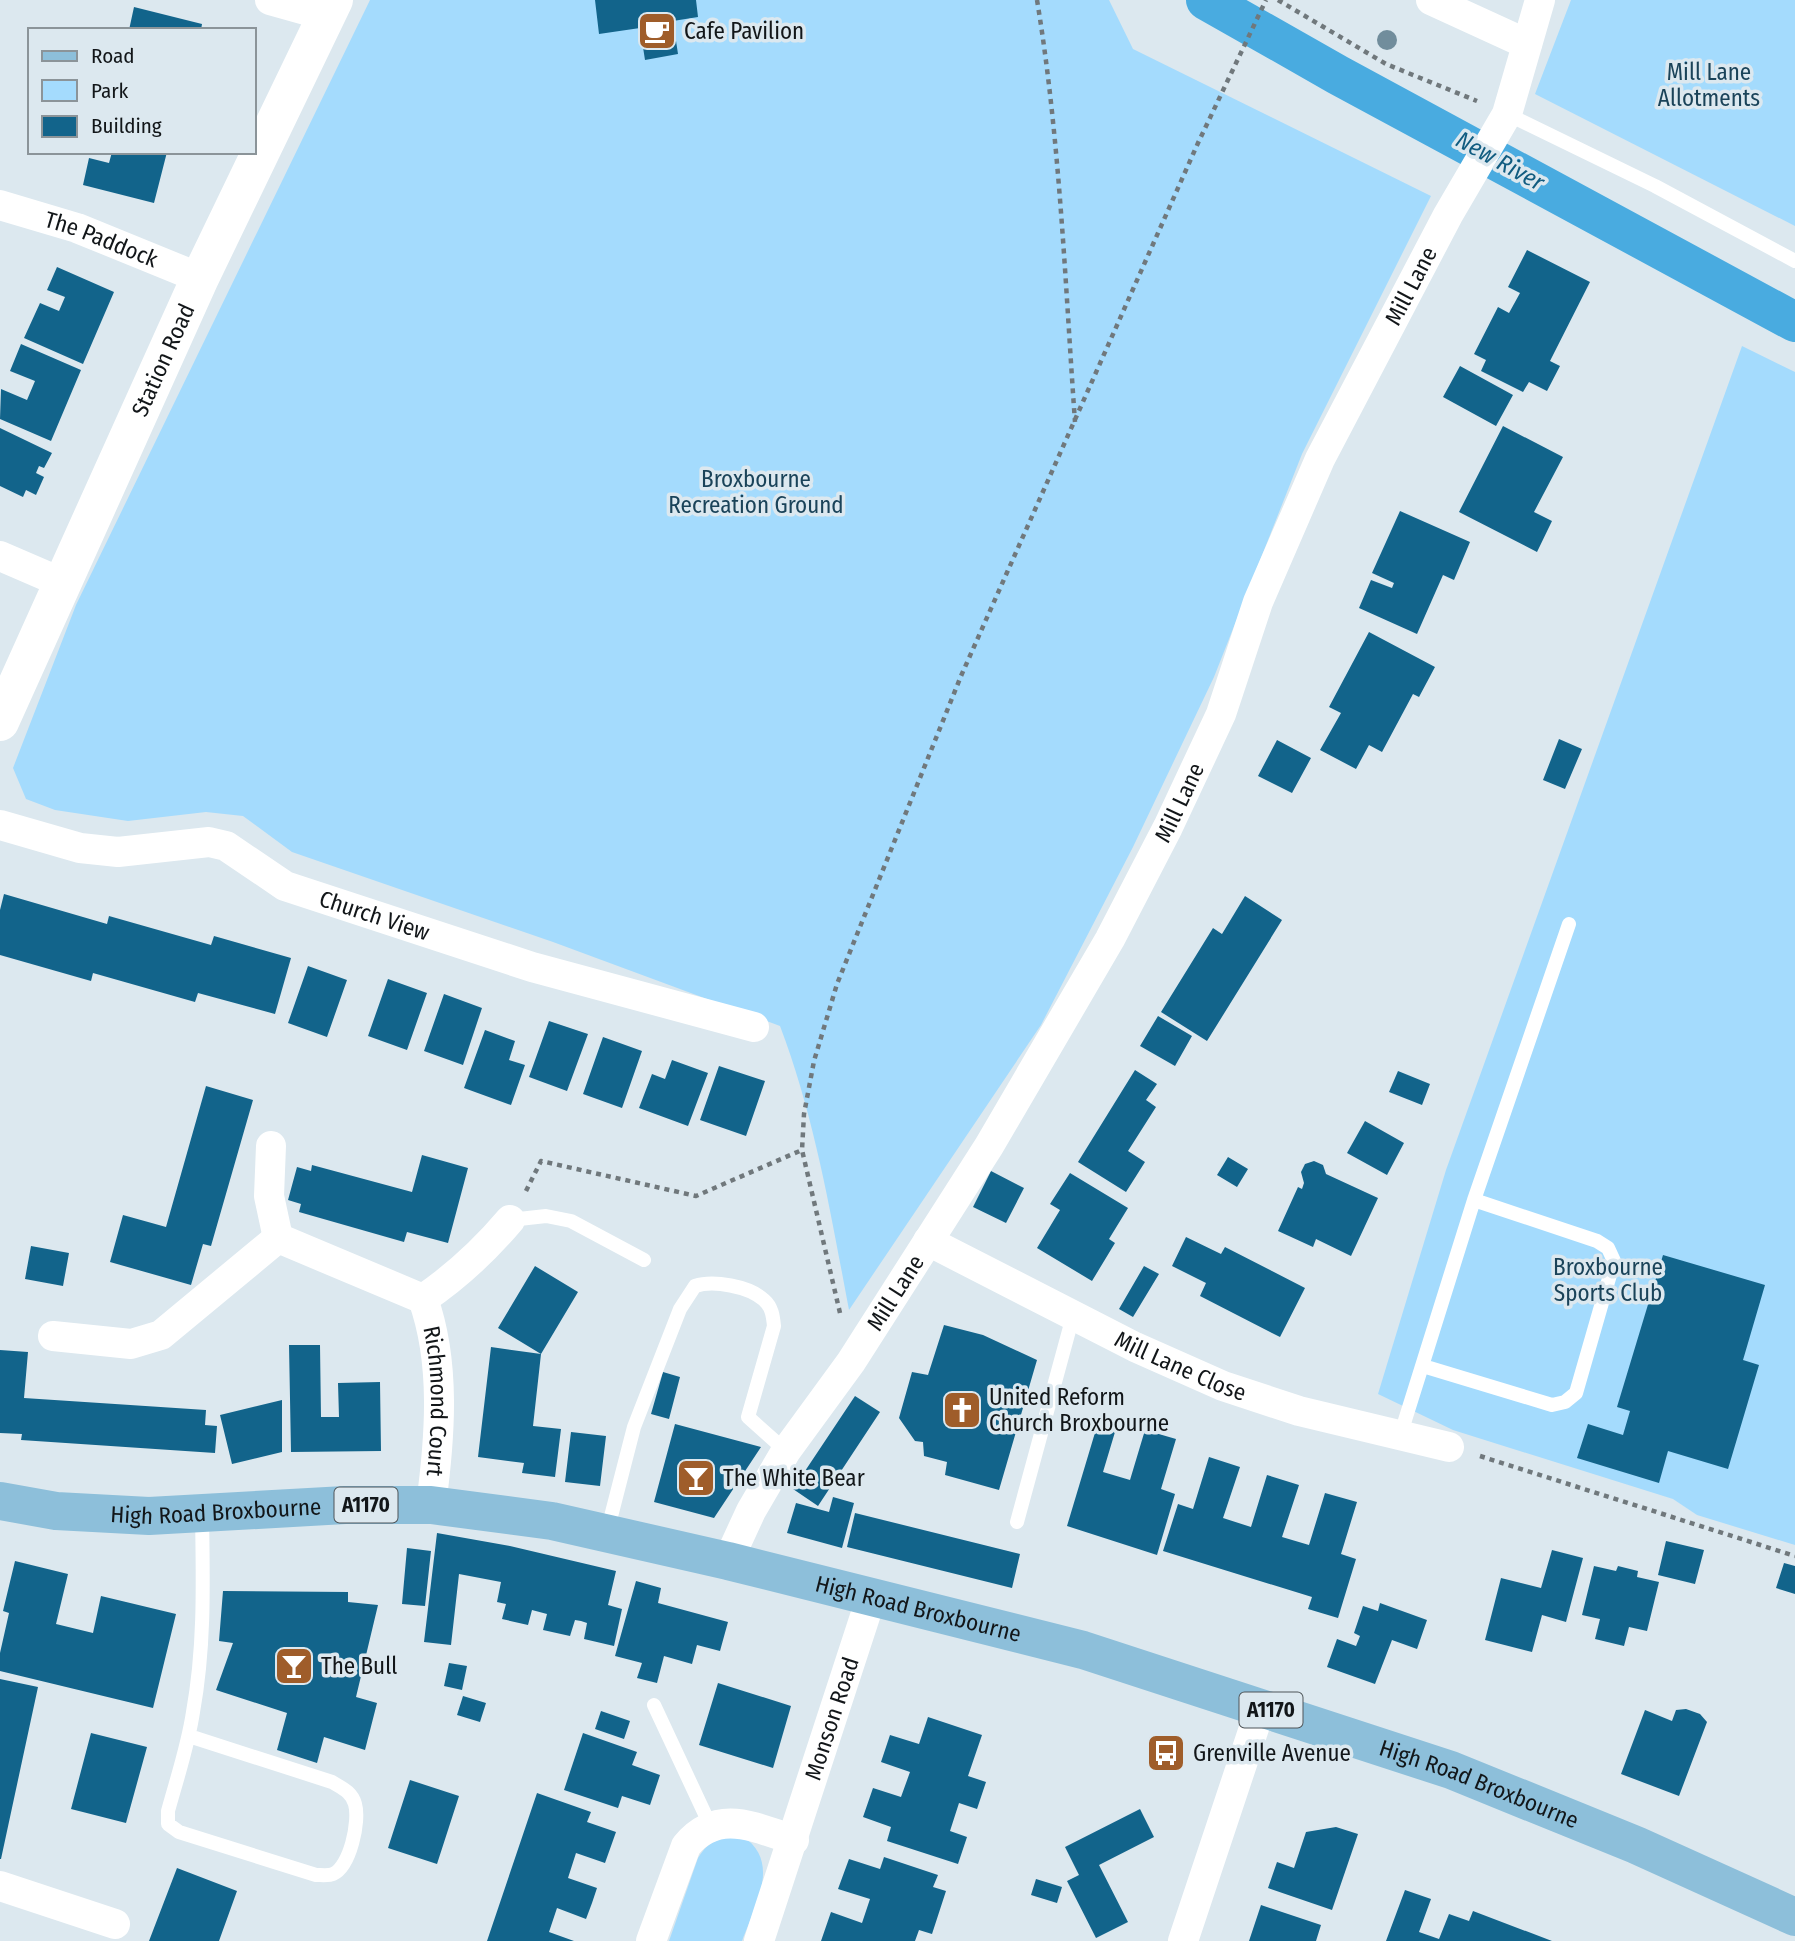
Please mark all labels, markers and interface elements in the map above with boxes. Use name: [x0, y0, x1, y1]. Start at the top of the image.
cafe icon: Cafe Pavilion: [636, 10, 678, 52]
place label: Cafe Pavilion: [684, 17, 804, 45]
legend: [28, 28, 256, 154]
text: Road: [91, 43, 135, 69]
park label: Mill Lane Allotments: [1658, 58, 1760, 112]
text: Park: [91, 78, 129, 104]
text: Building: [91, 113, 162, 139]
water label: New River: [1451, 125, 1549, 197]
street label: The Paddock: [41, 205, 162, 274]
street label: Mill Lane: [1379, 242, 1443, 330]
street label: Station Road: [125, 299, 201, 421]
park label: Broxbourne Recreation Ground: [668, 465, 844, 519]
street label: Mill Lane: [1149, 758, 1210, 847]
street label: Church View: [316, 884, 433, 946]
street label: Mill Lane: [861, 1249, 930, 1336]
park label: Broxbourne Sports Club: [1553, 1253, 1663, 1307]
street label: Richmond Court: [417, 1323, 453, 1478]
street label: Mill Lane Close: [1110, 1325, 1250, 1407]
place label: United Reform Church Broxbourne: [989, 1383, 1169, 1437]
church icon: United Reform Church Broxbourne: [941, 1389, 983, 1431]
bar icon: The White Bear: [675, 1457, 717, 1499]
place label: The White Bear: [723, 1464, 865, 1492]
road number: A1170: [334, 1488, 398, 1522]
street label: High Road Broxbourne: [110, 1492, 322, 1530]
street label: High Road Broxbourne: [812, 1569, 1024, 1648]
bar icon: The Bull: [273, 1645, 315, 1687]
place label: The Bull: [321, 1652, 397, 1680]
street label: Monson Road: [798, 1653, 865, 1784]
road number: A1170: [1240, 1692, 1302, 1728]
bus stop icon: Grenville Avenue: [1145, 1732, 1187, 1774]
street label: High Road Broxbourne: [1376, 1734, 1583, 1834]
place label: Grenville Avenue: [1193, 1739, 1351, 1767]

